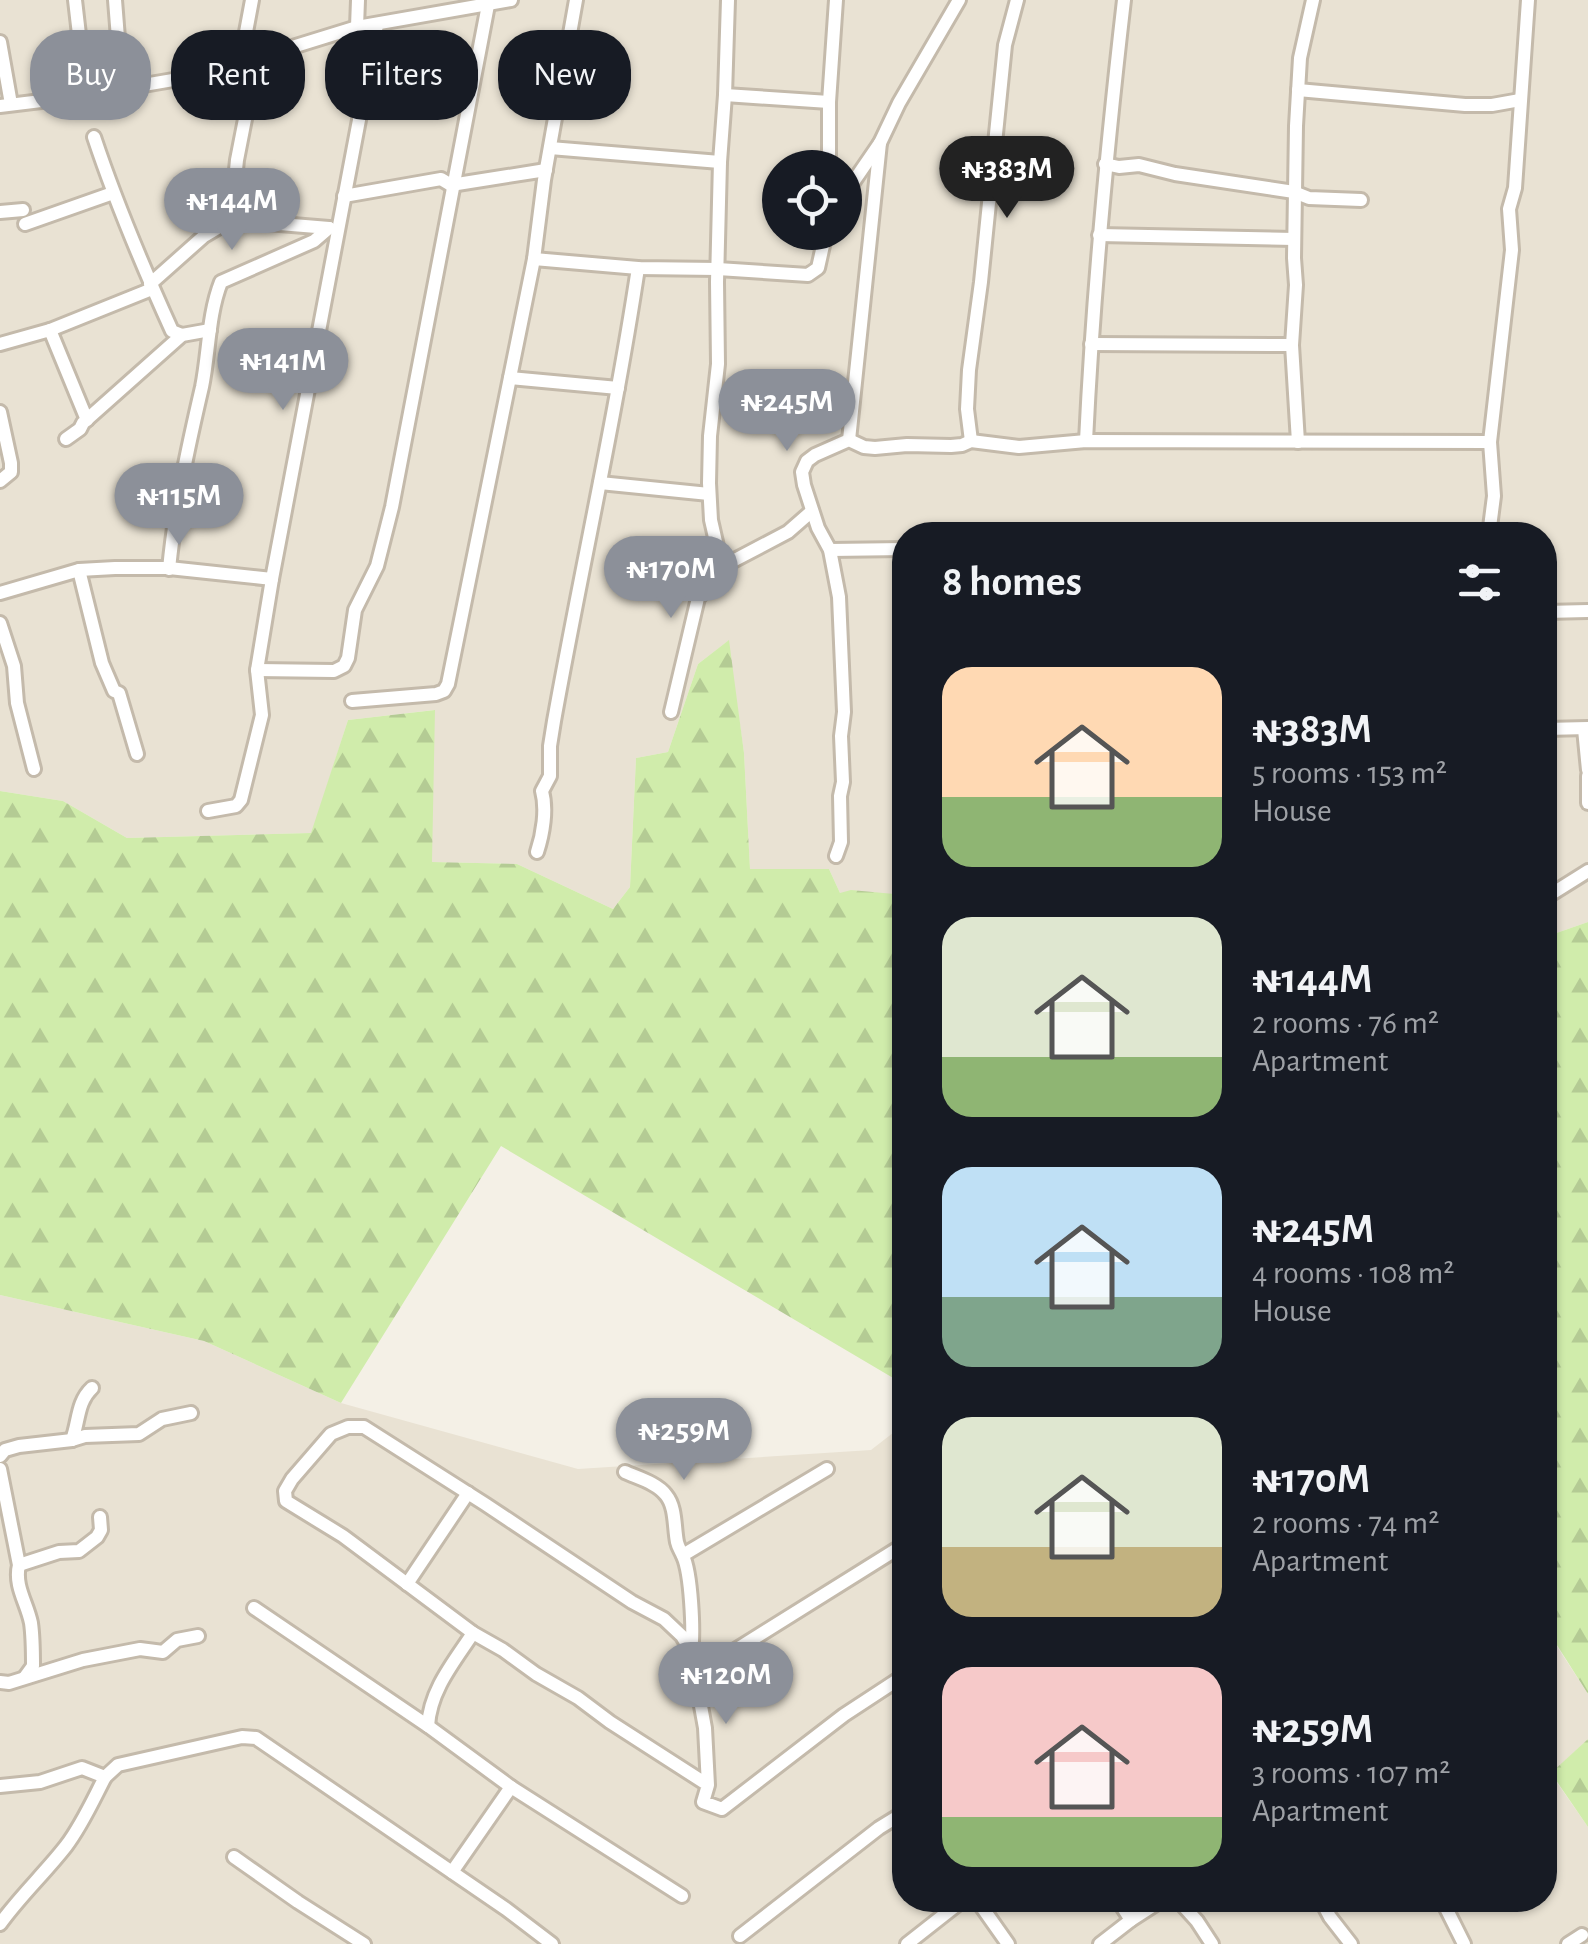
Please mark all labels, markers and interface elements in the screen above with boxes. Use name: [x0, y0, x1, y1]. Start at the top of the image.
chip: Buy: [30, 30, 151, 120]
chip: Rent: [171, 30, 305, 120]
chip: Filters: [325, 30, 478, 120]
chip: New: [498, 30, 631, 120]
pin: ₦383M: [937, 136, 1077, 221]
map controls: [762, 150, 862, 250]
button: locate: [762, 150, 862, 250]
text: ₦383M: [961, 152, 1053, 184]
pin: ₦144M: [162, 168, 302, 253]
text: ₦144M: [186, 184, 278, 216]
pin: ₦141M: [213, 328, 353, 413]
text: ₦141M: [239, 344, 327, 376]
pin: ₦245M: [717, 369, 857, 454]
text: ₦245M: [740, 385, 834, 417]
pin: ₦115M: [109, 463, 249, 548]
text: ₦115M: [137, 479, 221, 511]
pin: ₦170M: [601, 536, 741, 621]
text: ₦170M: [626, 552, 716, 584]
icon: filters: [1452, 555, 1507, 610]
text: 8 homes: [942, 561, 1082, 603]
icon: home: [1022, 707, 1142, 827]
text: ₦383M: [1252, 708, 1372, 750]
text: 5 rooms · 153 m²: [1252, 757, 1447, 789]
text: House: [1252, 795, 1332, 827]
icon: home: [1022, 957, 1142, 1077]
text: ₦144M: [1252, 958, 1372, 1000]
text: 2 rooms · 76 m²: [1252, 1007, 1439, 1039]
text: Apartment: [1252, 1045, 1388, 1077]
icon: home: [1022, 1207, 1142, 1327]
text: ₦245M: [1252, 1208, 1374, 1250]
text: 4 rooms · 108 m²: [1252, 1257, 1455, 1289]
text: House: [1252, 1295, 1332, 1327]
pin: ₦259M: [614, 1398, 754, 1483]
text: ₦259M: [638, 1414, 730, 1446]
icon: home: [1022, 1457, 1142, 1577]
text: ₦170M: [1252, 1458, 1370, 1500]
text: 2 rooms · 74 m²: [1252, 1507, 1439, 1539]
text: Apartment: [1252, 1545, 1388, 1577]
pin: ₦120M: [656, 1642, 796, 1727]
text: ₦120M: [680, 1658, 772, 1690]
icon: home: [1022, 1707, 1142, 1827]
text: ₦259M: [1252, 1708, 1373, 1750]
text: 3 rooms · 107 m²: [1252, 1757, 1451, 1789]
text: Apartment: [1252, 1795, 1388, 1827]

